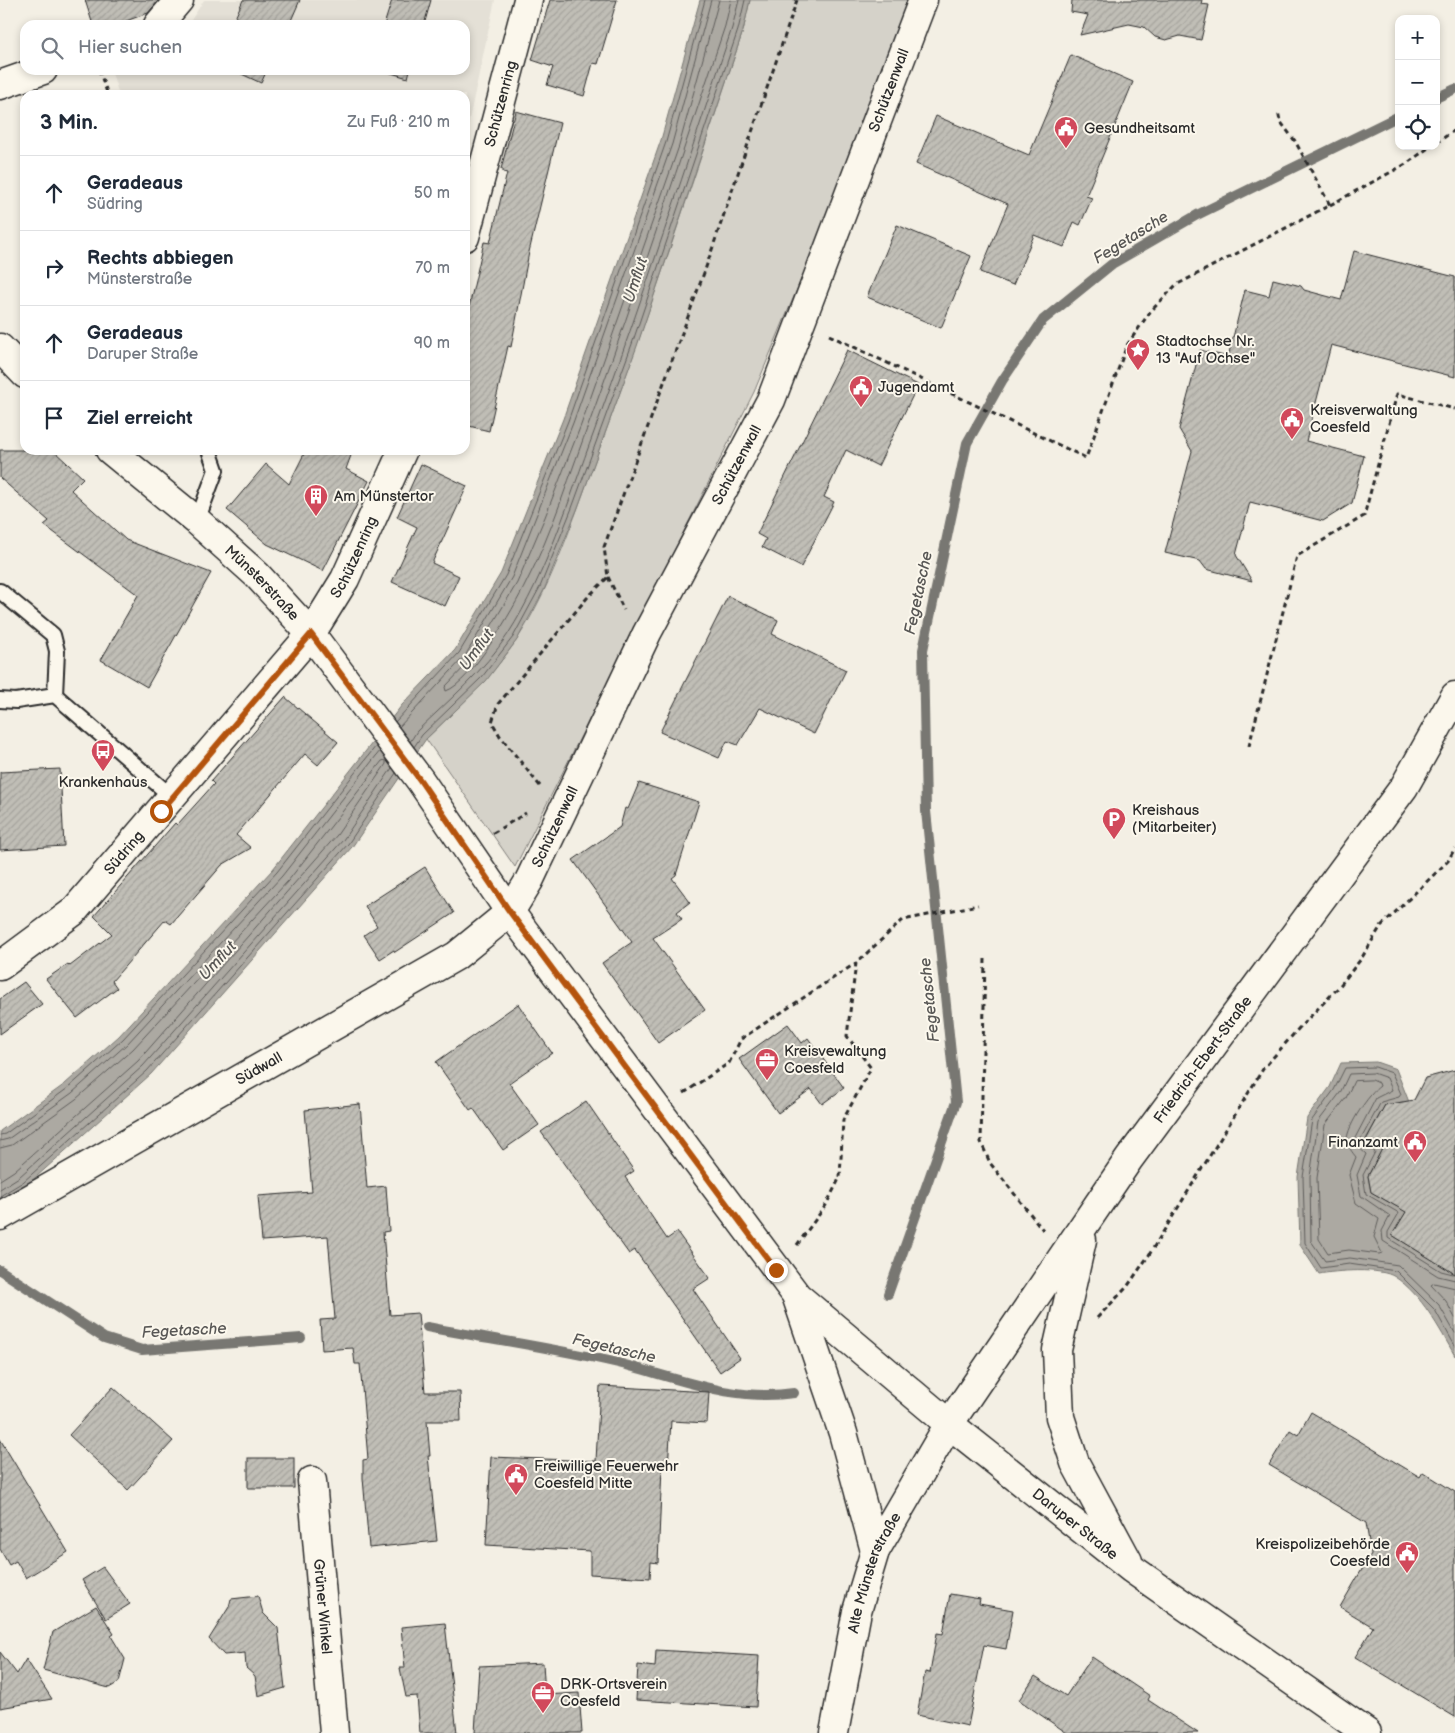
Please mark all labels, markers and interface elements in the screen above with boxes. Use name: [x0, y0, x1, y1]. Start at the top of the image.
map controls: [1395, 15, 1440, 150]
button: +: [1395, 15, 1440, 60]
search box: [20, 20, 470, 75]
icon: search: [38, 34, 66, 62]
text: Hier suchen: [78, 36, 182, 59]
street label: Schützenwall: [864, 46, 913, 135]
street label: Schützenring: [480, 58, 521, 149]
button: −: [1395, 60, 1440, 105]
button: locate: [1395, 105, 1440, 150]
text: 3 Min.: [40, 110, 98, 135]
text: Zu Fuß · 210 m: [347, 113, 450, 132]
public building icon: Gesundheitsamt: [1053, 115, 1079, 149]
place label: Gesundheitsamt: [1084, 119, 1195, 138]
text: Geradeaus: [87, 172, 183, 195]
icon: ahead: [40, 179, 68, 207]
text: 50 m: [414, 184, 450, 203]
text: Südring: [87, 195, 143, 214]
water label: Fegetasche: [1090, 207, 1172, 269]
text: Rechts abbiegen: [87, 247, 234, 270]
icon: right: [40, 254, 68, 282]
water label: Umflut: [620, 254, 653, 305]
text: 70 m: [415, 259, 450, 278]
text: Münsterstraße: [87, 270, 192, 289]
text: Geradeaus: [87, 322, 183, 345]
icon: ahead: [40, 329, 68, 357]
place label: Stadtochse Nr. 13 "Auf Ochse": [1156, 332, 1255, 368]
text: 90 m: [414, 334, 450, 353]
place icon: Stadtochse Nr. 13 "Auf Ochse": [1125, 337, 1151, 371]
text: Daruper Straße: [87, 345, 198, 364]
public building icon: Jugendamt: [848, 374, 874, 408]
place label: Jugendamt: [878, 378, 955, 397]
place label: Kreisverwaltung Coesfeld: [1310, 401, 1418, 437]
icon: arrive: [40, 404, 68, 432]
public building icon: Kreisverwaltung Coesfeld: [1279, 406, 1305, 440]
text: Ziel erreicht: [87, 407, 193, 430]
street label: Schützenwall: [707, 422, 765, 508]
building icon: Am Münstertor: [303, 483, 329, 517]
place label: Am Münstertor: [334, 487, 434, 506]
street label: Schützenring: [326, 513, 382, 602]
street label: Münsterstraße: [221, 541, 303, 625]
water label: Fegetasche: [901, 549, 937, 637]
water label: Umflut: [456, 625, 499, 674]
bus stop icon: Krankenhaus: [90, 738, 116, 772]
place label: Krankenhaus: [59, 773, 148, 792]
street label: Schützenwall: [527, 783, 582, 870]
route start: [150, 800, 173, 823]
place label: Kreishaus (Mitarbeiter): [1132, 801, 1217, 837]
parking icon: Kreishaus (Mitarbeiter): [1101, 806, 1127, 840]
street label: Südring: [100, 827, 148, 879]
water label: Umflut: [195, 937, 242, 984]
water label: Fegetasche: [916, 957, 944, 1043]
street label: Friedrich-Ebert-Straße: [1149, 992, 1256, 1127]
place label: Kreisvewaltung Coesfeld: [784, 1042, 886, 1078]
office icon: Kreisvewaltung Coesfeld: [754, 1047, 780, 1081]
street label: Südwall: [232, 1048, 286, 1089]
public building icon: Finanzamt: [1402, 1129, 1428, 1163]
place label: Finanzamt: [1328, 1133, 1398, 1152]
route end: [765, 1259, 788, 1282]
water label: Fegetasche: [141, 1319, 227, 1343]
water label: Fegetasche: [570, 1330, 658, 1368]
place label: Freiwillige Feuerwehr Coesfeld Mitte: [534, 1457, 679, 1493]
public building icon: Freiwillige Feuerwehr Coesfeld Mitte: [503, 1462, 529, 1496]
street label: Daruper Straße: [1028, 1484, 1122, 1564]
street label: Alte Münsterstraße: [844, 1509, 905, 1635]
place label: Kreispolizeibehörde Coesfeld: [1255, 1535, 1390, 1571]
public building icon: Kreispolizeibehörde Coesfeld: [1394, 1540, 1420, 1574]
street label: Grüner Winkel: [309, 1558, 337, 1655]
place label: DRK-Ortsverein Coesfeld: [560, 1675, 667, 1711]
office icon: DRK-Ortsverein Coesfeld: [530, 1680, 556, 1714]

